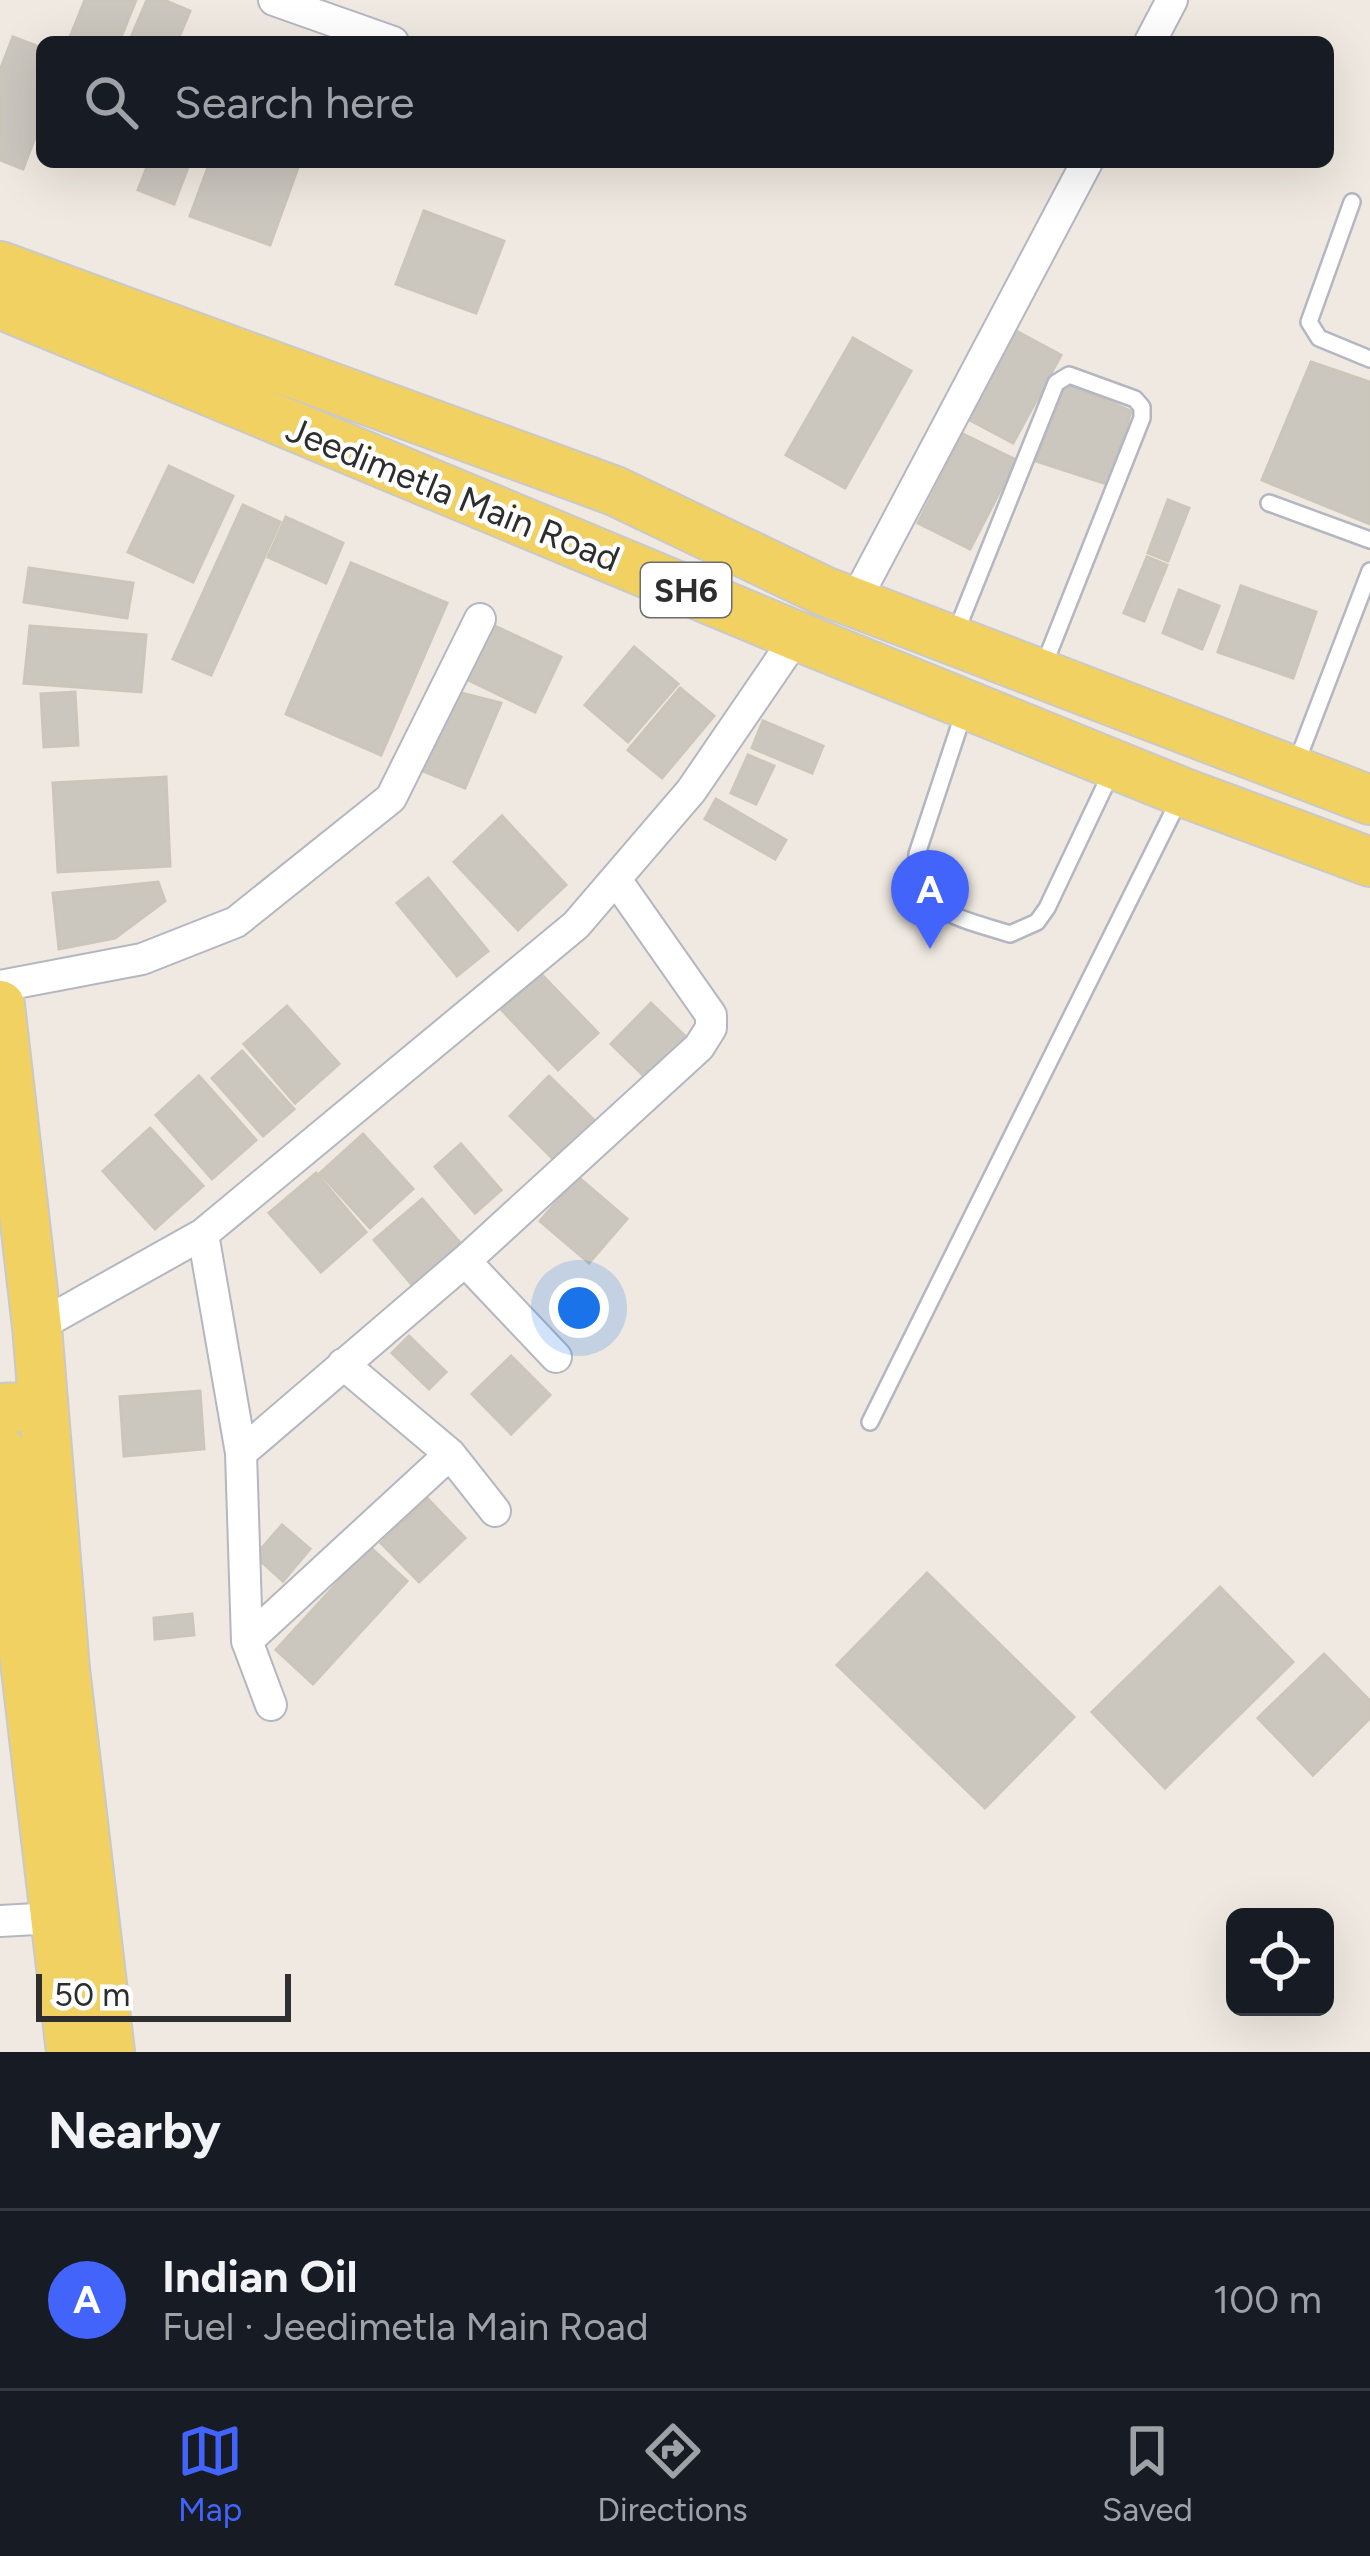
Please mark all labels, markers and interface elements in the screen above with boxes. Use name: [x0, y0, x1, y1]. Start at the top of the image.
search box: [36, 36, 1334, 168]
icon: search: [78, 69, 144, 135]
text: Search here: [174, 75, 414, 129]
street label: Jeedimetla Main Road: [280, 407, 626, 581]
road number: SH6: [641, 563, 731, 617]
pin: A: [891, 850, 969, 949]
your location: [549, 1278, 609, 1338]
map controls: [1226, 1908, 1334, 2016]
button: locate: [1226, 1908, 1334, 2016]
scale bar: [36, 1968, 291, 2021]
text: 50 m: [54, 1975, 130, 2014]
text: Nearby: [48, 2100, 221, 2161]
text: Indian Oil: [162, 2249, 358, 2303]
text: A: [73, 2276, 101, 2323]
text: 100 m: [1213, 2276, 1322, 2323]
text: Fuel · Jeedimetla Main Road: [162, 2303, 649, 2350]
tab: Map: [177, 2418, 243, 2529]
tab: Directions: [597, 2418, 748, 2529]
tab: Saved: [1102, 2418, 1193, 2529]

